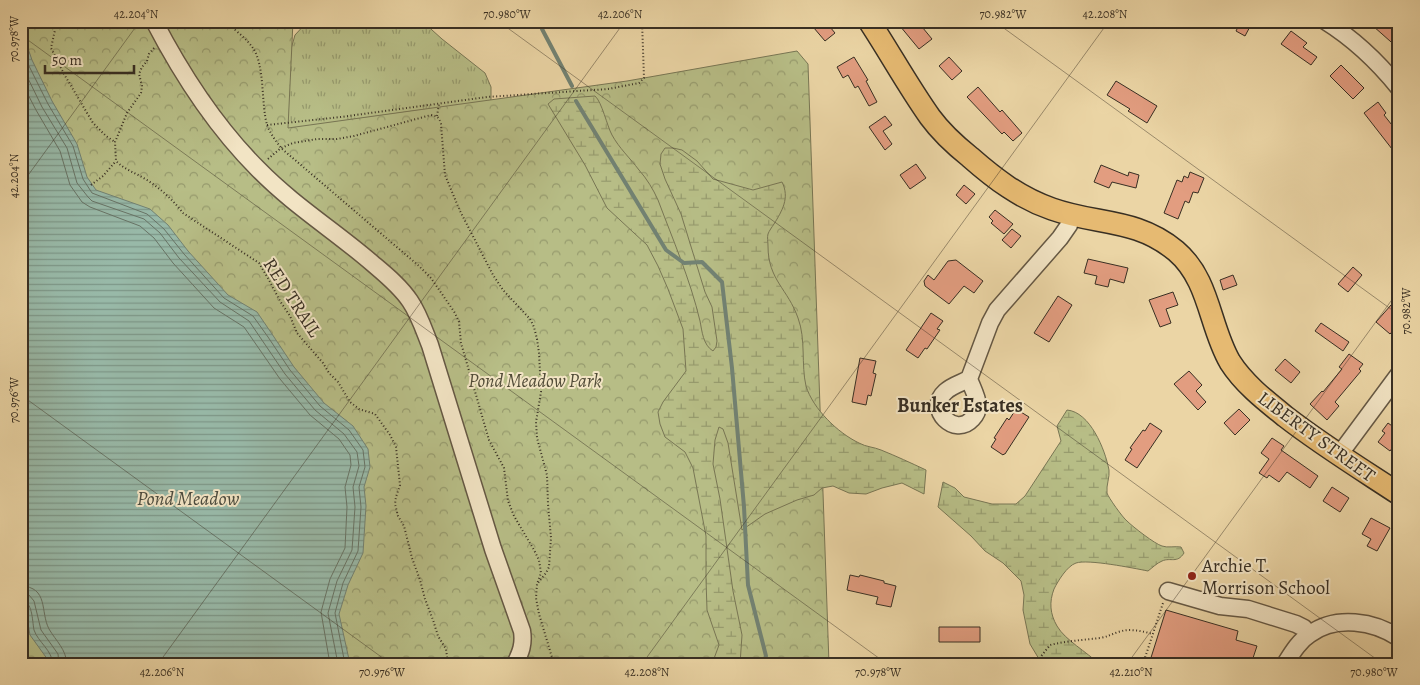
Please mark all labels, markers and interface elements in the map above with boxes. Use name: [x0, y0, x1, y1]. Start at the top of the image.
text: 42.204°N: [114, 6, 159, 22]
text: 70.980°W: [483, 6, 532, 22]
text: 42.206°N: [598, 6, 643, 22]
text: 70.982°W: [980, 6, 1027, 22]
text: 42.208°N: [1083, 6, 1128, 22]
text: 70.978°W: [6, 15, 22, 62]
scale bar: [45, 42, 134, 74]
text: 50 m: [52, 50, 82, 70]
text: 42.204°N: [6, 153, 22, 198]
street label: RED TRAIL: [257, 253, 328, 342]
text: 70.982°W: [1398, 287, 1414, 334]
park label: Pond Meadow Park: [468, 368, 602, 394]
text: 70.976°W: [6, 376, 22, 423]
street label: LIBERTY STREET: [1252, 385, 1381, 489]
district label: Bunker Estates: [897, 392, 1023, 419]
water label: Pond Meadow: [137, 485, 239, 512]
place label: Archie T. Morrison School: [1201, 553, 1330, 601]
marker: Archie T. Morrison School: [1186, 570, 1198, 582]
text: 42.206°N: [140, 664, 185, 680]
text: 70.976°W: [359, 664, 406, 680]
text: 42.208°N: [625, 664, 670, 680]
text: 70.978°W: [855, 664, 902, 680]
text: 42.210°N: [1109, 664, 1153, 680]
text: 70.980°W: [1350, 664, 1399, 680]

